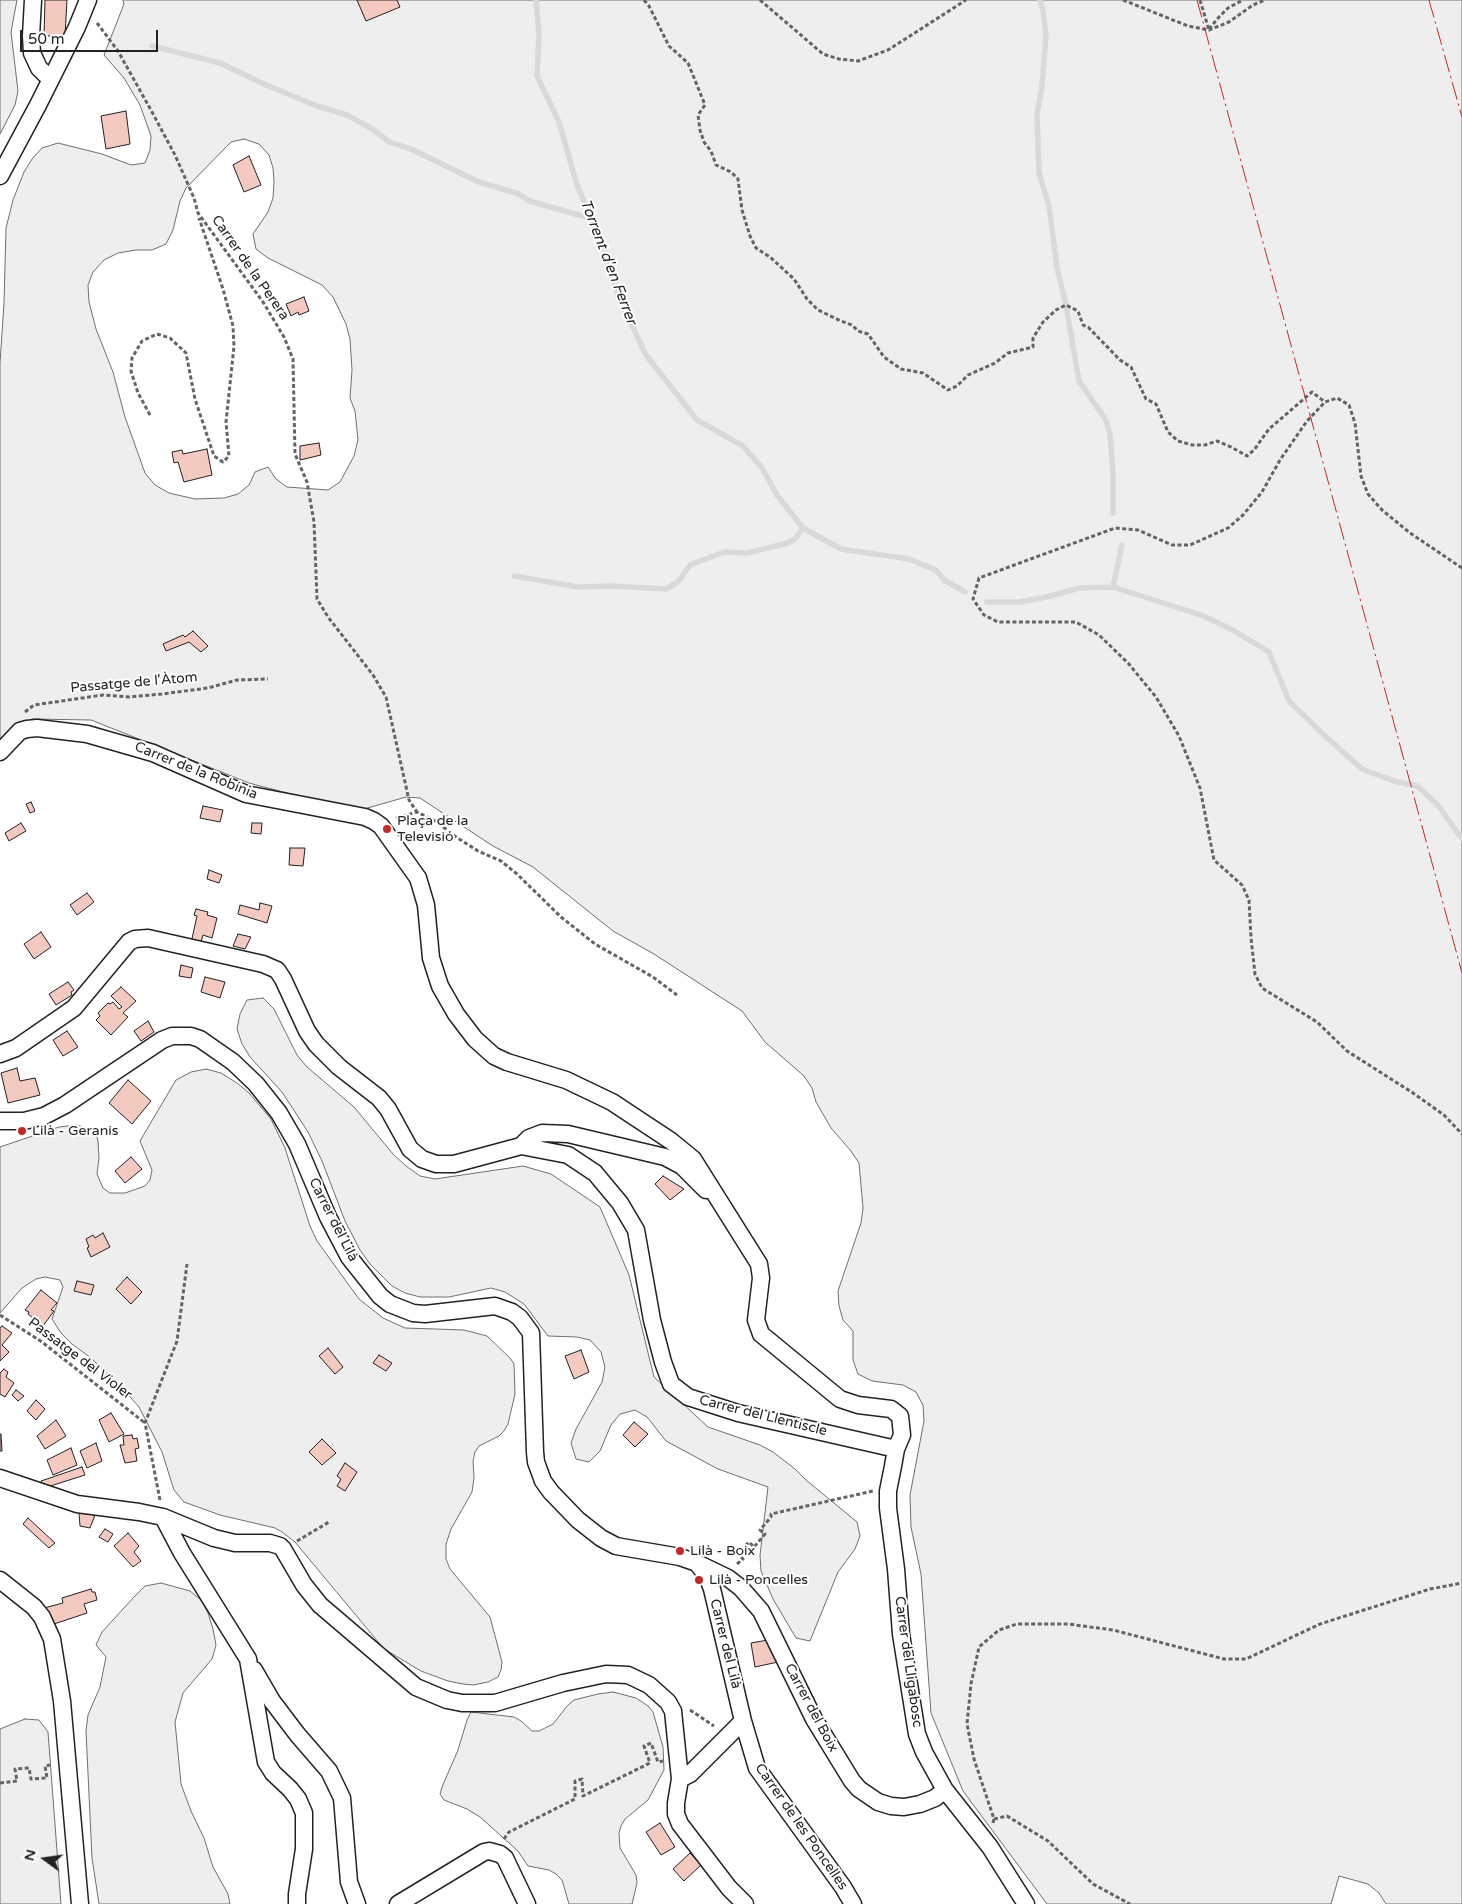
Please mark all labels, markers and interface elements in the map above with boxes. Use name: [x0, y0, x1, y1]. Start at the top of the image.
scale bar: [22, 20, 160, 52]
text: 50 m: [28, 30, 65, 48]
water label: Torrent d'en Ferrer: [576, 197, 640, 327]
street label: Carrer de la Perera: [208, 212, 292, 324]
street label: Passatge de l'Àtom: [70, 669, 198, 697]
street label: Carrer de la Robínia: [132, 739, 260, 803]
place label: Plaça de la Televisió: [397, 813, 468, 846]
marker: Plaça de la Televisió: [381, 823, 393, 835]
place label: Lilà - Geranis: [32, 1123, 118, 1139]
marker: Lilà - Geranis: [16, 1125, 28, 1137]
street label: Carrer del Lilà: [305, 1175, 361, 1265]
street label: Passatge del Violer: [25, 1314, 135, 1404]
street label: Carrer del Llentiscle: [697, 1392, 829, 1440]
place label: Lilà - Boix: [690, 1543, 755, 1559]
marker: Lilà - Boix: [674, 1545, 686, 1557]
place label: Lilà - Poncelles: [709, 1572, 808, 1588]
marker: Lilà - Poncelles: [693, 1574, 705, 1586]
street label: Carrer del Lligabosc: [890, 1595, 926, 1729]
street label: Carrer del Lilà: [706, 1597, 744, 1691]
street label: Carrer del Boix: [781, 1661, 841, 1755]
street label: Carrer de les Poncelles: [751, 1761, 851, 1893]
north arrow: [20, 1834, 70, 1884]
text: N: [20, 1848, 40, 1863]

